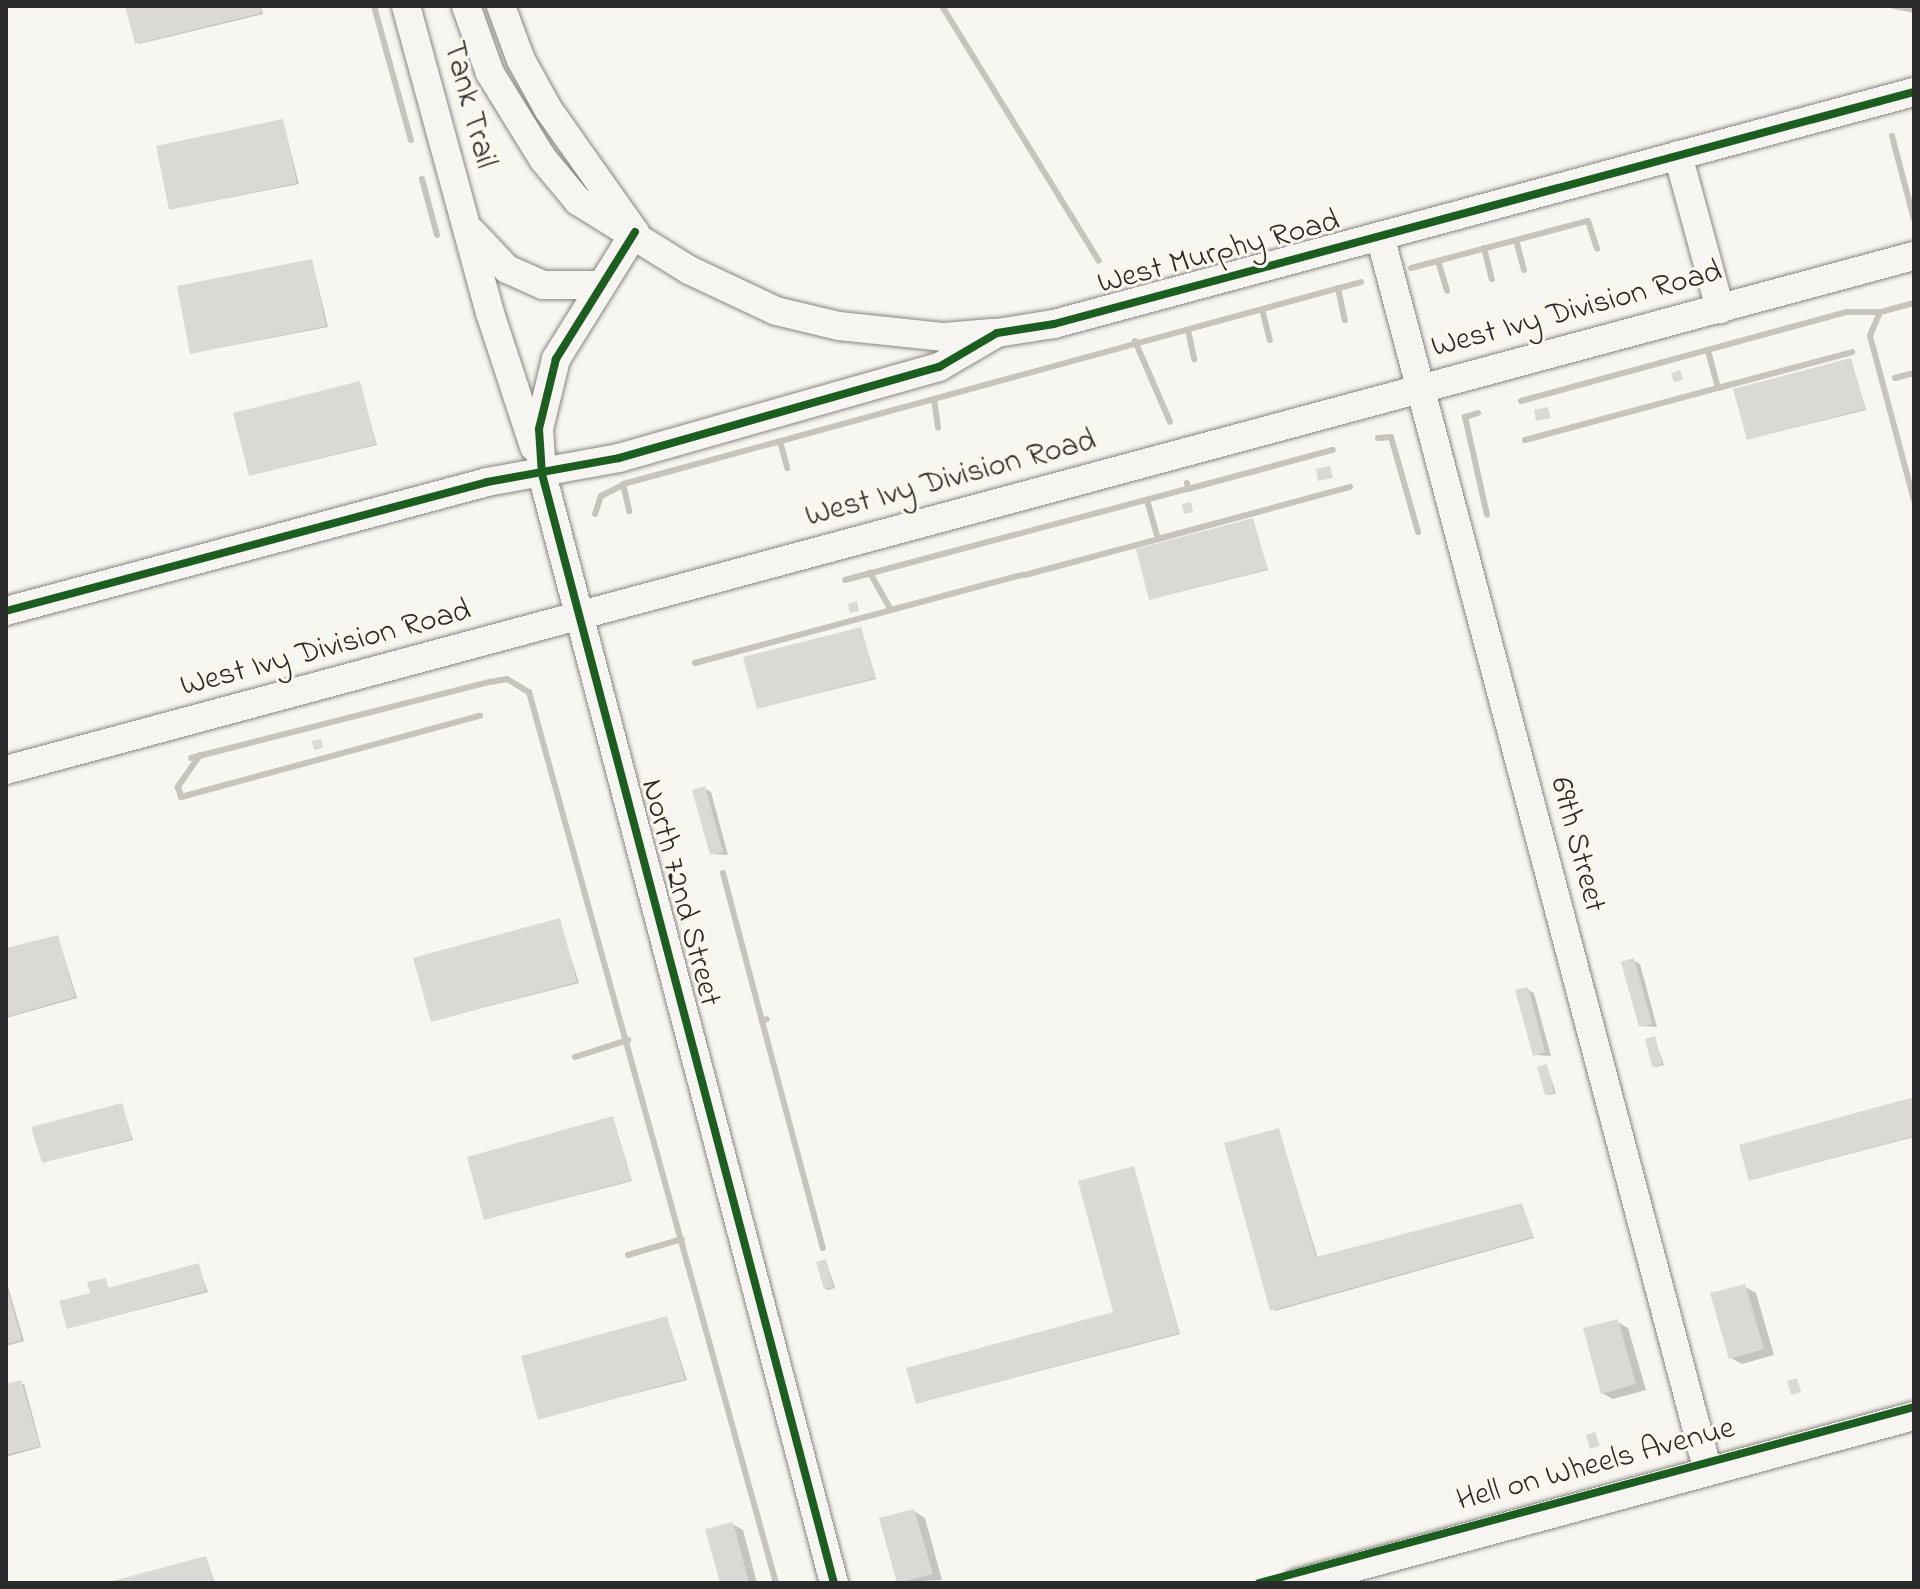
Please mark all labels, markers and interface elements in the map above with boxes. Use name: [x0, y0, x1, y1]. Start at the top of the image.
street label: Tank Trail: [433, 37, 503, 173]
street label: West Murphy Road: [1094, 203, 1344, 305]
street label: West Ivy Division Road: [1427, 254, 1727, 368]
street label: West Ivy Division Road: [801, 423, 1101, 537]
street label: West Ivy Division Road: [176, 593, 476, 707]
street label: 69th Street: [1540, 773, 1612, 917]
street label: North 72nd Street: [630, 775, 728, 1011]
street label: Hell on Wheels Avenue: [1453, 1410, 1739, 1522]

